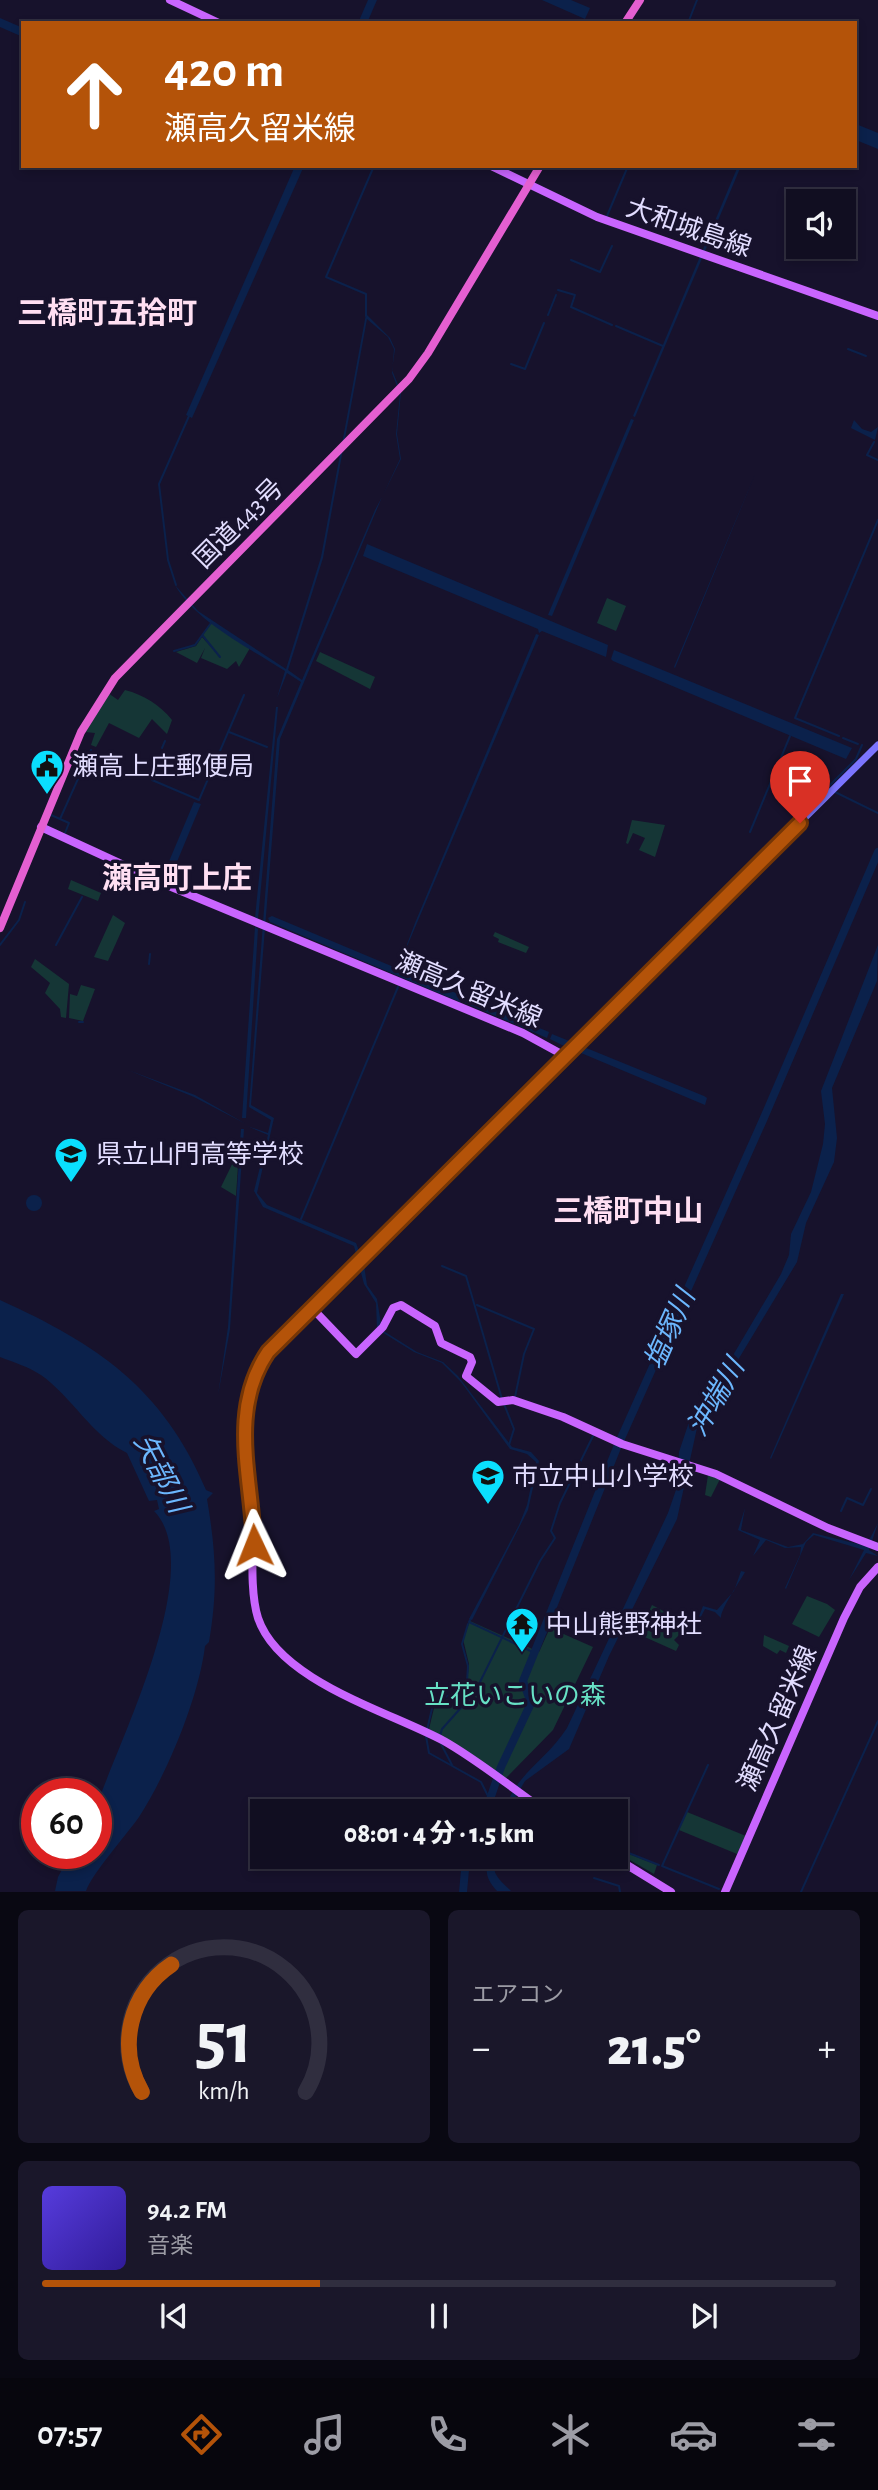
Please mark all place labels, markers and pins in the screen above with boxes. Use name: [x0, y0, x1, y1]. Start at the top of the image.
public building icon: 瀬高上庄郵便局: [28, 747, 66, 796]
pin: [770, 751, 830, 823]
place label: 瀬高上庄郵便局: [72, 753, 254, 780]
school or university icon: 県立山門高等学校: [52, 1135, 90, 1184]
place label: 県立山門高等学校: [96, 1140, 304, 1168]
school or university icon: 市立中山小学校: [469, 1457, 507, 1506]
place label: 市立中山小学校: [512, 1462, 694, 1490]
temple icon: 中山熊野神社: [503, 1605, 541, 1654]
place label: 中山熊野神社: [546, 1611, 702, 1638]

